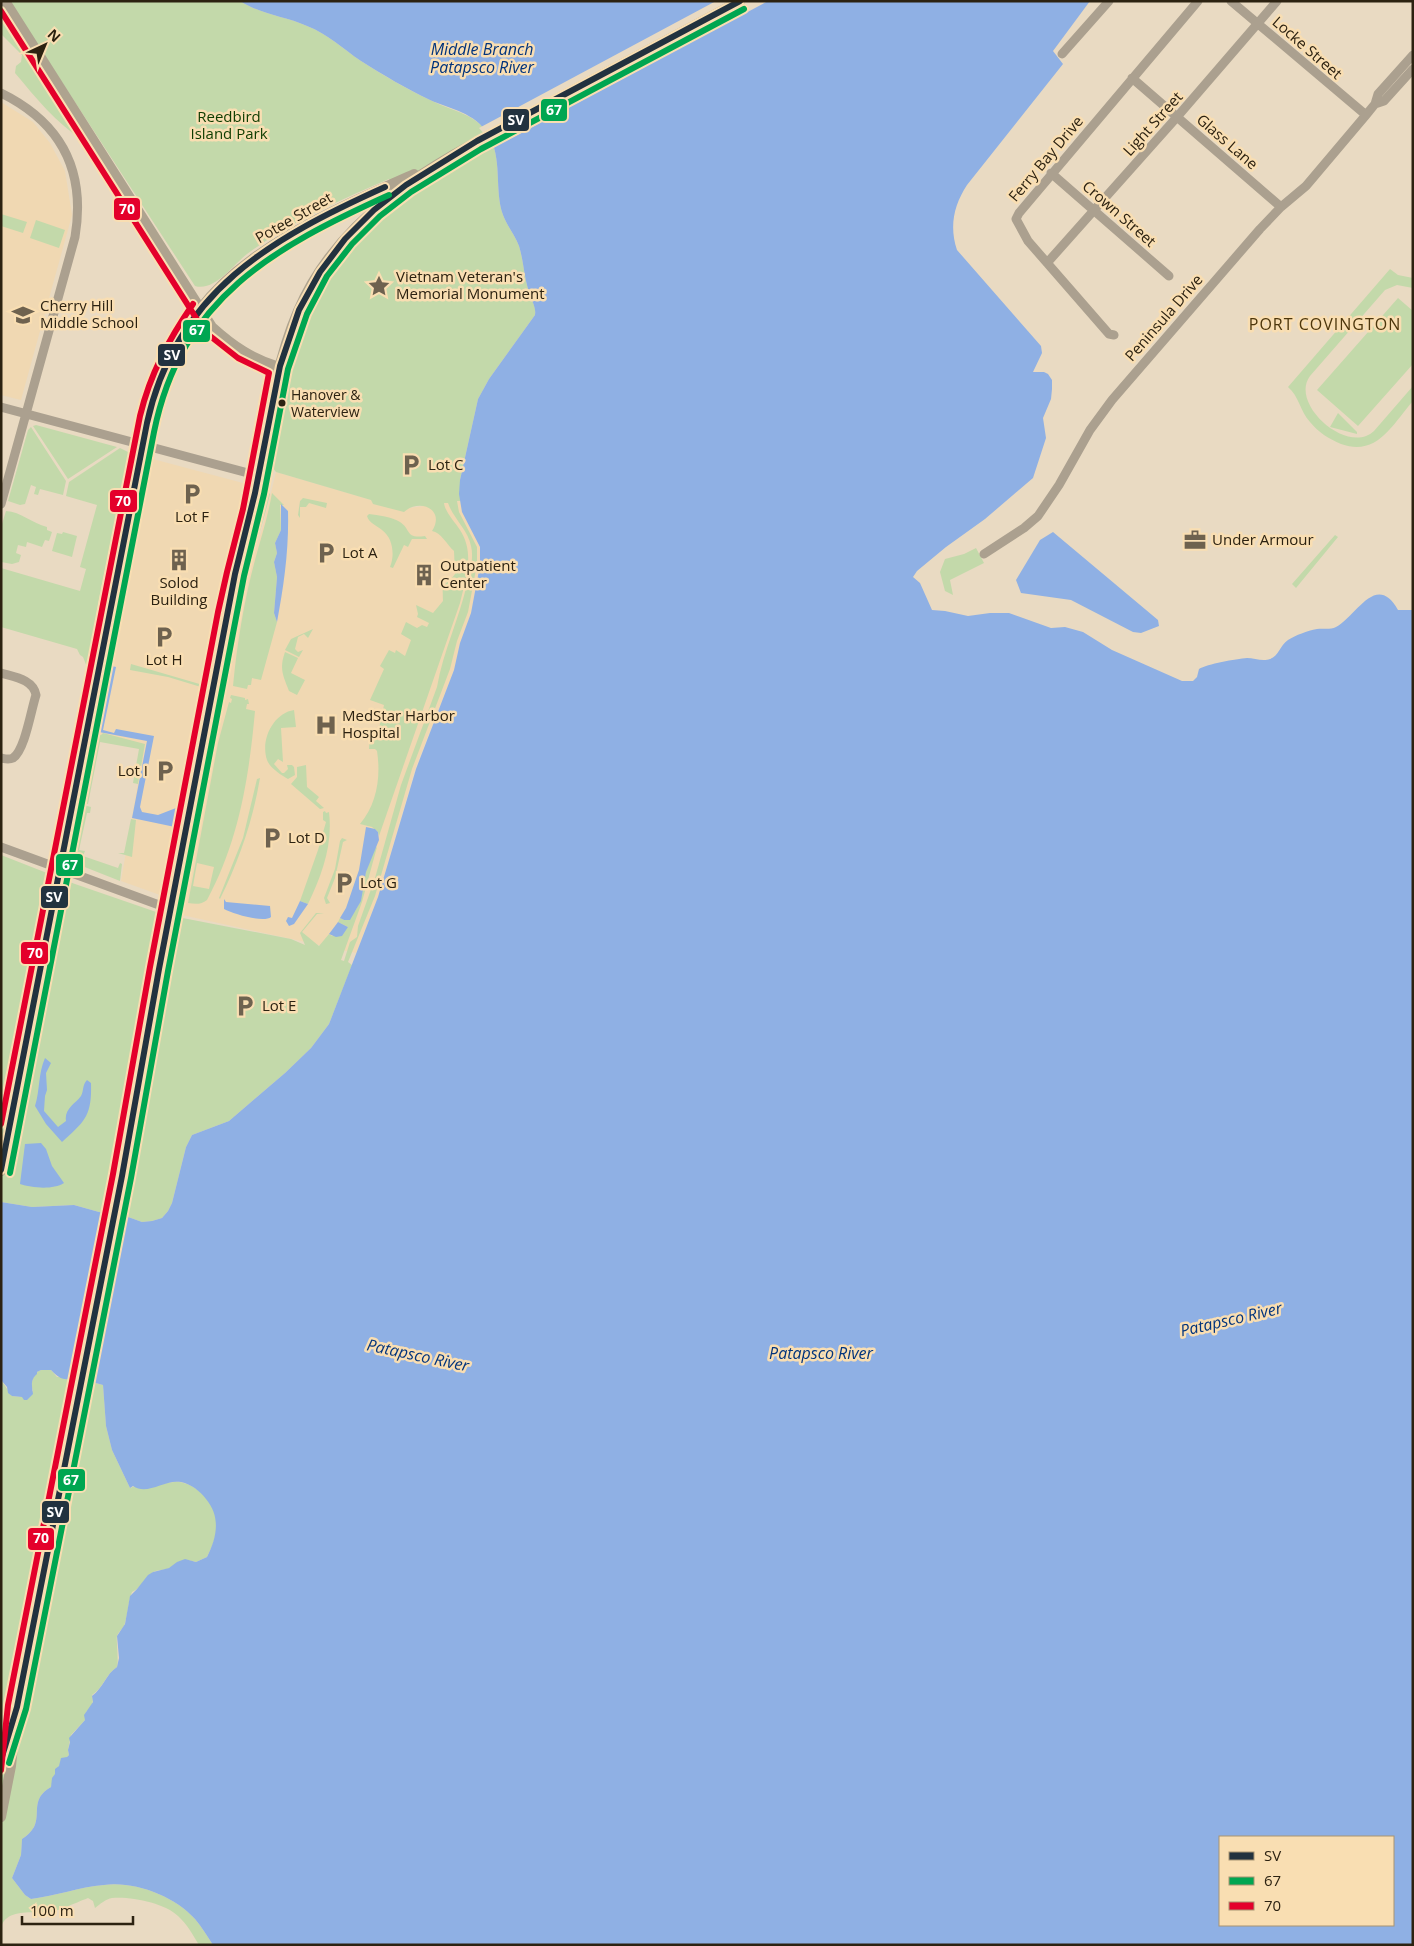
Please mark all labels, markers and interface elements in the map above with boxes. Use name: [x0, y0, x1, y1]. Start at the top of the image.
street label: Locke Street: [1269, 11, 1347, 83]
north arrow: [20, 20, 70, 70]
text: N: [44, 24, 65, 46]
water label: Middle Branch Patapsco River: [430, 38, 535, 78]
street label: Light Street: [1118, 87, 1186, 160]
line badge: 67: [540, 98, 568, 122]
text: 67: [546, 100, 562, 119]
park label: Reedbird Island Park: [190, 106, 268, 143]
line badge: SV: [502, 108, 530, 132]
street label: Glass Lane: [1193, 109, 1263, 173]
text: SV: [508, 110, 525, 129]
street label: Ferry Bay Drive: [1004, 111, 1087, 205]
street label: Crown Street: [1079, 176, 1161, 251]
street label: Potee Street: [251, 187, 336, 247]
line badge: 70: [113, 197, 141, 221]
text: 70: [119, 199, 135, 218]
place label: Vietnam Veteran's Memorial Monument: [396, 266, 545, 303]
street label: Peninsula Drive: [1120, 270, 1206, 365]
place icon: Vietnam Veteran's Memorial Monument: [366, 273, 392, 299]
place label: Cherry Hill Middle School: [40, 295, 138, 332]
school or university icon: Cherry Hill Middle School: [10, 302, 36, 328]
district label: PORT COVINGTON: [1249, 313, 1401, 335]
line badge: 67: [182, 319, 211, 343]
text: 67: [189, 320, 205, 339]
line badge: SV: [157, 343, 186, 367]
text: SV: [164, 345, 181, 364]
place label: Hanover & Waterview: [291, 385, 361, 421]
marker: Hanover & Waterview: [277, 398, 287, 408]
parking icon: Lot C: [398, 452, 424, 478]
place label: Lot C: [428, 454, 464, 474]
parking icon: Lot F: [179, 481, 205, 507]
line badge: 70: [109, 489, 138, 513]
text: 70: [115, 491, 131, 510]
place label: Lot F: [175, 506, 209, 526]
office icon: Under Armour: [1182, 527, 1208, 553]
place label: Under Armour: [1212, 529, 1314, 549]
parking icon: Lot A: [313, 540, 339, 566]
place label: Lot A: [342, 542, 378, 562]
building icon: Solod Building: [166, 547, 192, 573]
place label: Outpatient Center: [440, 555, 516, 592]
building icon: Outpatient Center: [411, 562, 437, 588]
place label: Solod Building: [151, 572, 207, 609]
parking icon: Lot H: [151, 624, 177, 650]
place label: Lot H: [145, 649, 183, 669]
place label: MedStar Harbor Hospital: [342, 705, 455, 742]
hospital icon: MedStar Harbor Hospital: [313, 712, 339, 738]
parking icon: Lot I: [152, 758, 178, 784]
place label: Lot I: [118, 760, 148, 780]
parking icon: Lot D: [259, 825, 285, 851]
place label: Lot D: [288, 827, 325, 847]
line badge: 67: [55, 853, 84, 877]
text: 67: [62, 855, 78, 874]
parking icon: Lot G: [331, 870, 357, 896]
place label: Lot G: [360, 872, 397, 892]
line badge: SV: [40, 885, 69, 909]
text: SV: [46, 887, 63, 906]
line badge: 70: [20, 941, 49, 965]
text: 70: [27, 943, 43, 962]
parking icon: Lot E: [232, 993, 258, 1019]
place label: Lot E: [262, 995, 296, 1015]
water label: Patapsco River: [1178, 1296, 1285, 1341]
water label: Patapsco River: [365, 1333, 472, 1377]
water label: Patapsco River: [769, 1342, 874, 1364]
line badge: 67: [57, 1468, 86, 1492]
text: 67: [63, 1470, 79, 1489]
line badge: SV: [41, 1500, 70, 1524]
text: SV: [47, 1502, 64, 1521]
line badge: 70: [27, 1527, 55, 1551]
text: 70: [33, 1528, 49, 1547]
legend: [1219, 1836, 1394, 1926]
text: SV: [1264, 1845, 1281, 1865]
text: 67: [1264, 1870, 1281, 1890]
scale bar: [22, 1894, 134, 1926]
text: 70: [1264, 1895, 1281, 1915]
text: 100 m: [30, 1900, 74, 1920]

